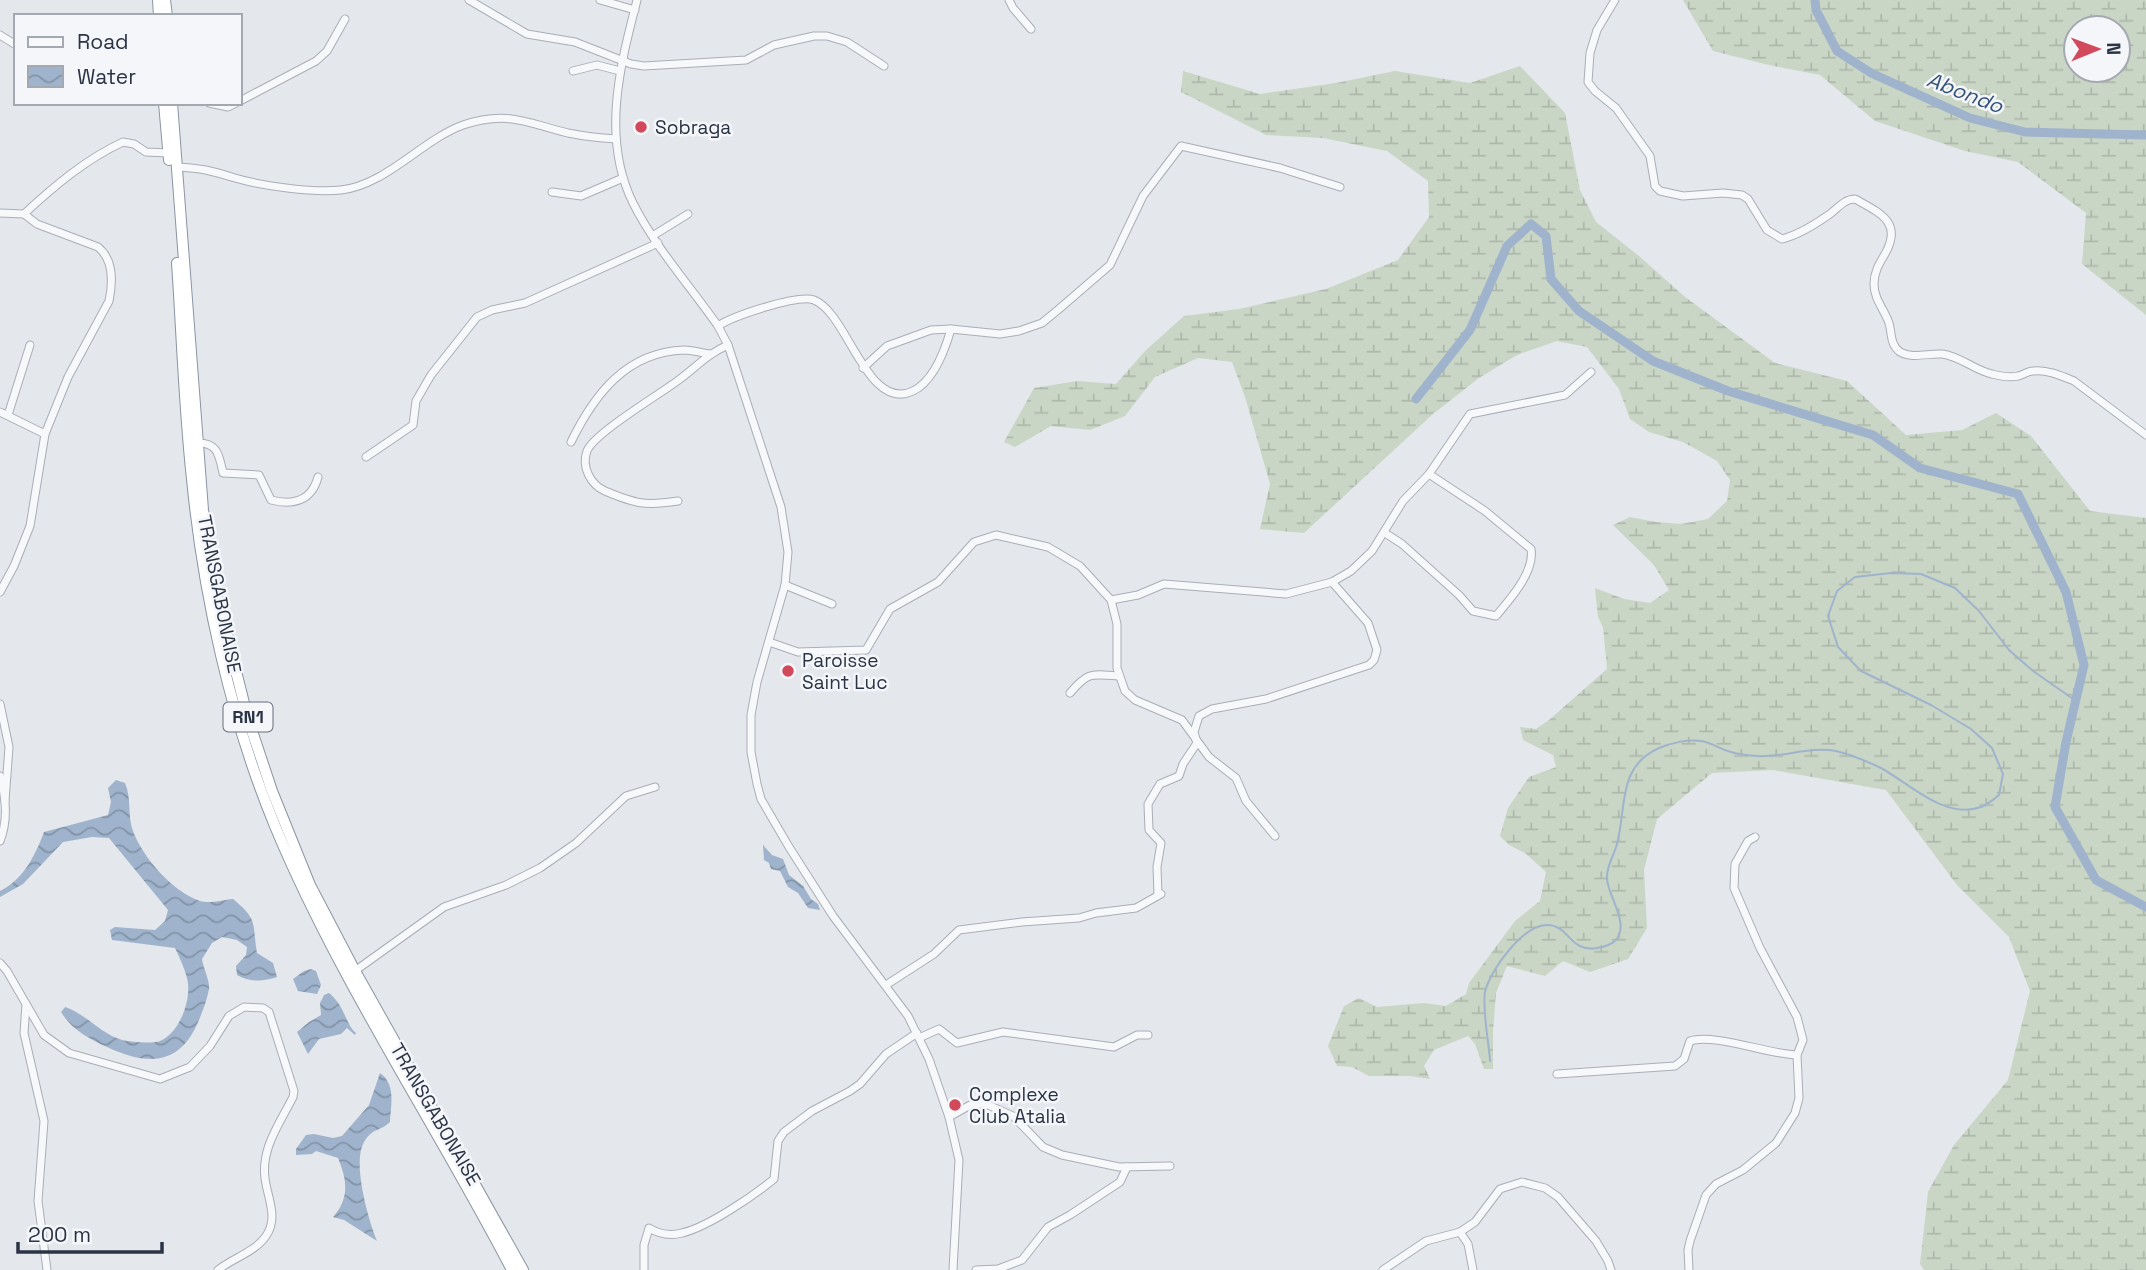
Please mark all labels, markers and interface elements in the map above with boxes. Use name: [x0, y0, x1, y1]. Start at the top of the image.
legend: [14, 14, 242, 105]
north arrow: [2062, 14, 2132, 84]
text: Road: [77, 28, 129, 55]
text: N: [2101, 42, 2126, 55]
text: Water: [77, 63, 136, 90]
water label: Abondo: [1923, 66, 2008, 120]
place label: Sobraga: [655, 115, 731, 140]
marker: Sobraga: [633, 119, 649, 135]
street label: TRANSGABONAISE: [192, 513, 247, 675]
place label: Paroisse Saint Luc: [802, 648, 888, 695]
marker: Paroisse Saint Luc: [780, 663, 796, 679]
road number: RN1: [224, 702, 272, 732]
street label: TRANSGABONAISE: [385, 1038, 487, 1190]
place label: Complexe Club Atalia: [969, 1082, 1066, 1129]
marker: Complexe Club Atalia: [947, 1097, 963, 1113]
scale bar: [18, 1210, 161, 1254]
text: 200 m: [28, 1221, 91, 1248]

